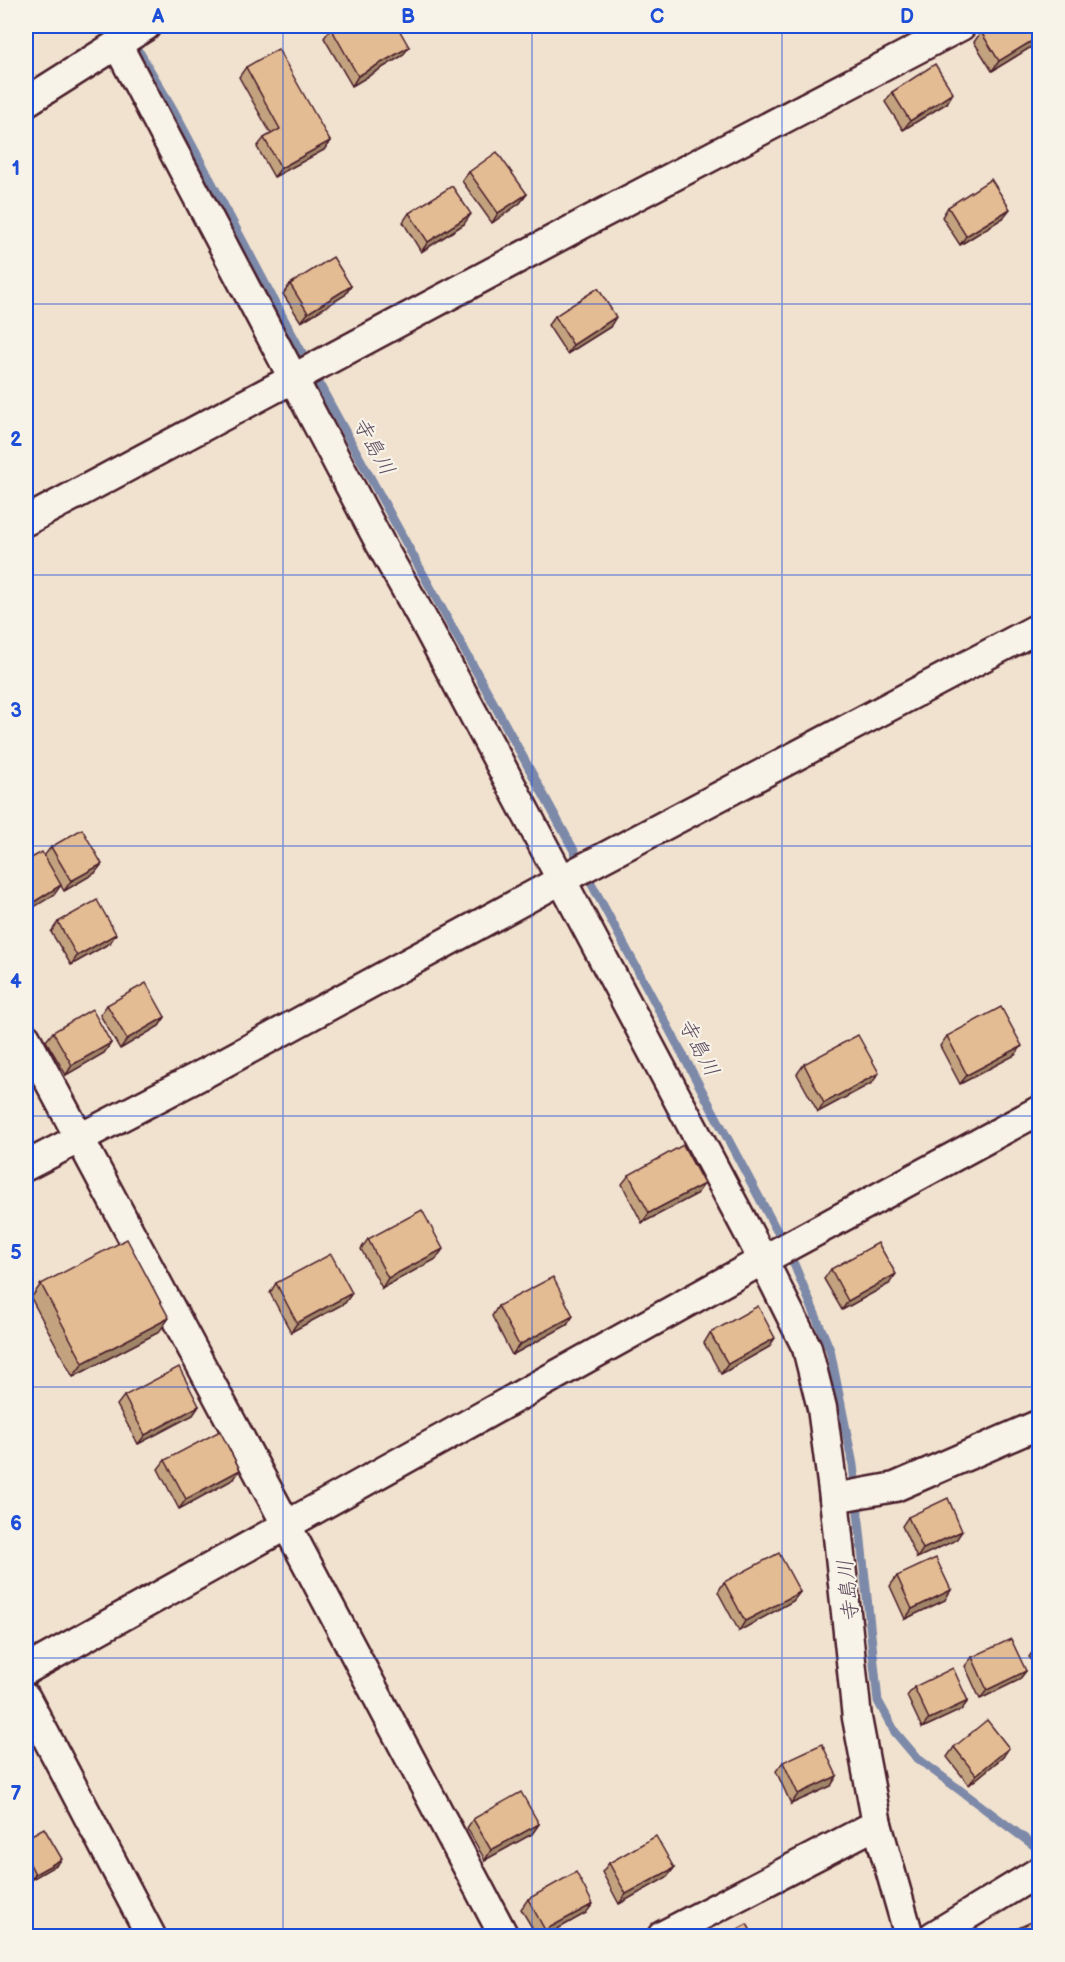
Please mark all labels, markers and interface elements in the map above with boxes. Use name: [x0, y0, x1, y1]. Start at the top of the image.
text: A: [151, 5, 165, 29]
text: B: [401, 5, 415, 29]
text: C: [650, 5, 664, 29]
text: D: [900, 5, 914, 29]
text: 1: [12, 157, 20, 181]
water label: 寺島川: [347, 413, 400, 480]
text: 2: [10, 428, 22, 452]
text: 3: [10, 699, 22, 723]
text: 4: [10, 970, 22, 994]
water label: 寺島川: [673, 1014, 724, 1081]
text: 5: [10, 1241, 22, 1265]
text: 6: [10, 1512, 22, 1536]
water label: 寺島川: [833, 1558, 864, 1624]
text: 7: [10, 1782, 22, 1806]

